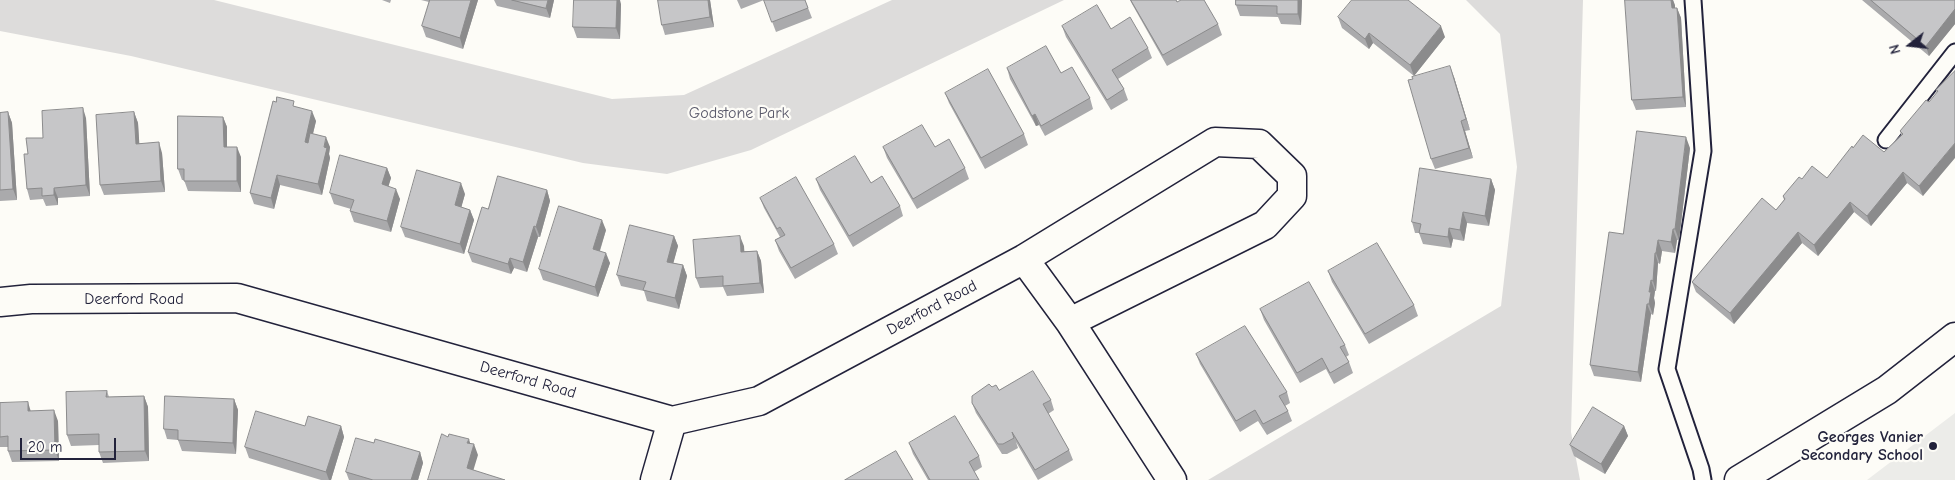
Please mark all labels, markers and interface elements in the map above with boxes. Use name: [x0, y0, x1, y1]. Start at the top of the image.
north arrow: [1885, 20, 1935, 70]
text: N: [1886, 43, 1905, 56]
park label: Godstone Park: [689, 103, 789, 123]
street label: Deerford Road: [884, 276, 980, 340]
street label: Deerford Road: [84, 289, 184, 309]
street label: Deerford Road: [478, 357, 578, 403]
place label: Georges Vanier Secondary School: [1801, 427, 1923, 465]
scale bar: [22, 428, 119, 460]
text: 20 m: [28, 438, 62, 456]
marker: Georges Vanier Secondary School: [1927, 440, 1939, 452]

